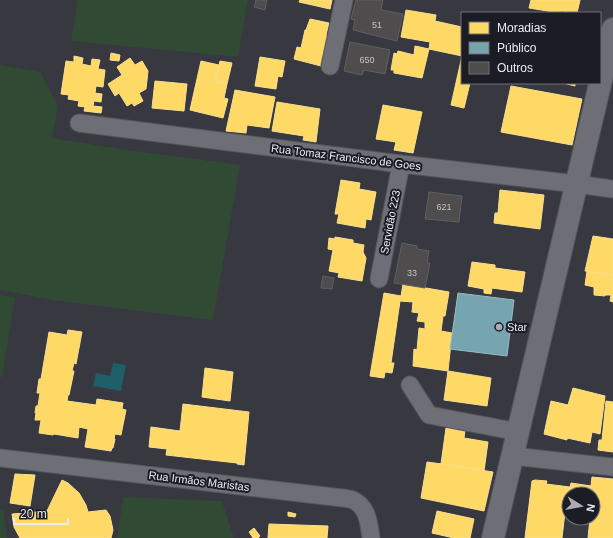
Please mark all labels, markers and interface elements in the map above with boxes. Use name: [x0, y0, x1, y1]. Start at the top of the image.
legend: [461, 12, 601, 84]
house number: 51: [372, 20, 382, 30]
text: Moradias: [497, 21, 546, 35]
text: Público: [497, 41, 537, 55]
house number: 650: [359, 55, 375, 65]
text: Outros: [497, 61, 533, 75]
street label: Rua Tomaz Francisco de Goes: [270, 142, 422, 172]
street label: Servidão 223: [378, 189, 402, 255]
house number: 621: [436, 202, 452, 212]
house number: 33: [407, 268, 417, 278]
place label: Star: [507, 321, 528, 333]
marker: Star: [494, 322, 504, 332]
street label: Rua Irmãos Maristas: [148, 469, 251, 493]
north arrow: [561, 486, 601, 526]
scale bar: [14, 500, 68, 526]
text: N: [584, 503, 597, 513]
text: 20 m: [20, 507, 47, 521]

